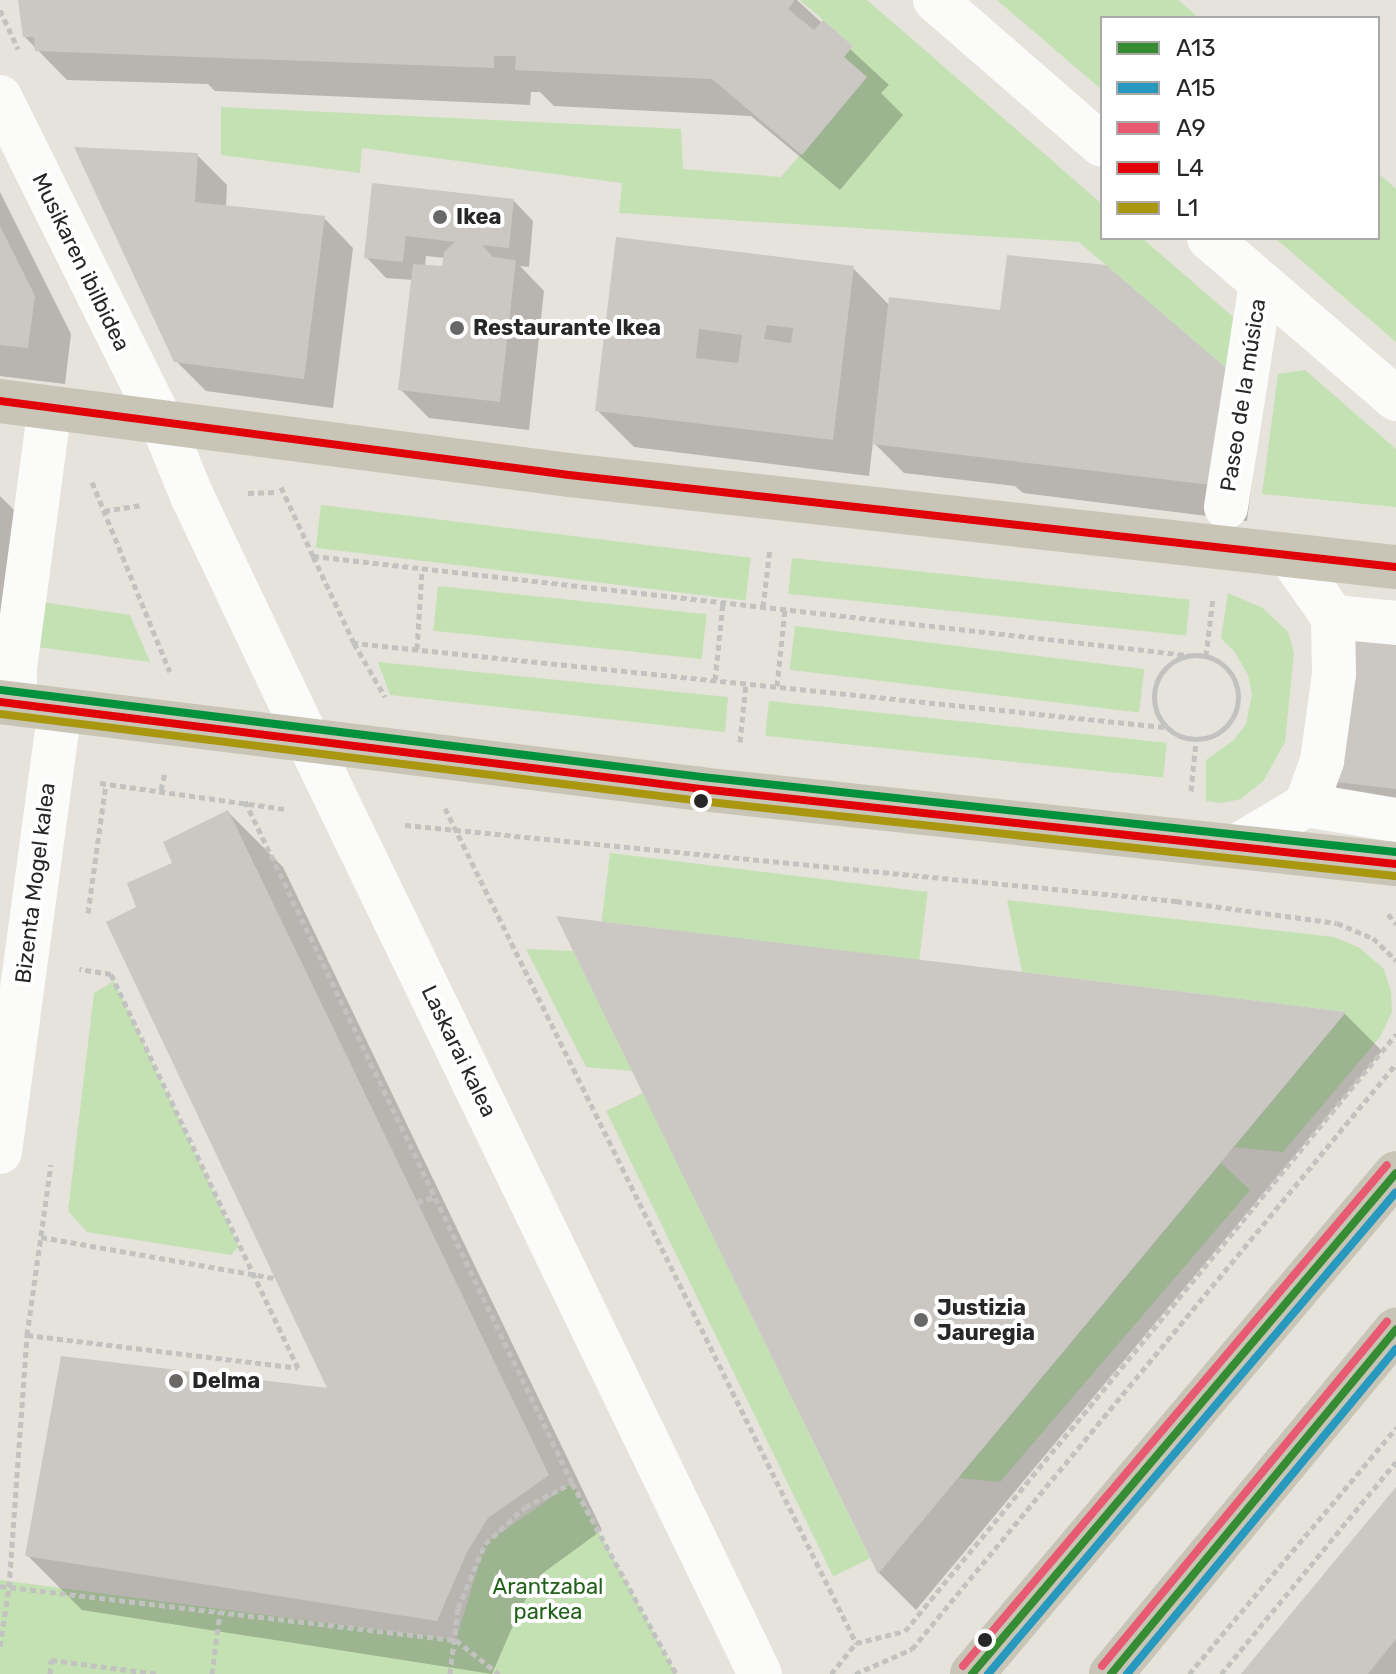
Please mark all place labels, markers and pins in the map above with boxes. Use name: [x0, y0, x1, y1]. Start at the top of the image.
place label: Ikea: [456, 204, 502, 230]
marker: Ikea: [431, 208, 449, 226]
place label: Restaurante Ikea: [473, 315, 661, 341]
marker: Restaurante Ikea: [448, 319, 466, 337]
unlabelled marker: [693, 793, 709, 809]
place label: Justizia Jauregia: [937, 1294, 1035, 1346]
marker: Justizia Jauregia: [912, 1311, 930, 1329]
place label: Delma: [192, 1368, 260, 1394]
marker: Delma: [167, 1372, 185, 1390]
unlabelled marker: [977, 1632, 993, 1648]

